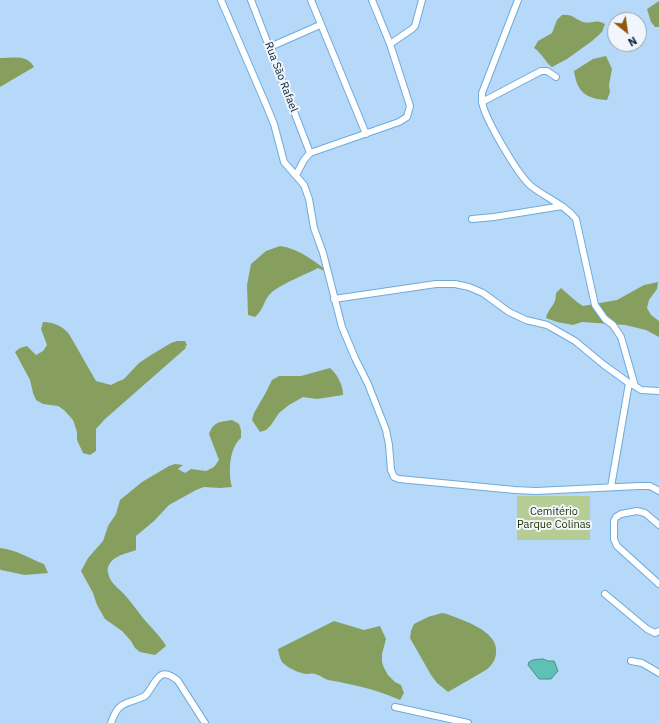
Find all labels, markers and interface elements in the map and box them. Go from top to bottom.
north arrow [607,12,647,52]
text: N [626,33,639,50]
street label: Rua São Rafael [262,40,300,114]
park label: Cemitério Parque Colinas [517,505,591,531]

